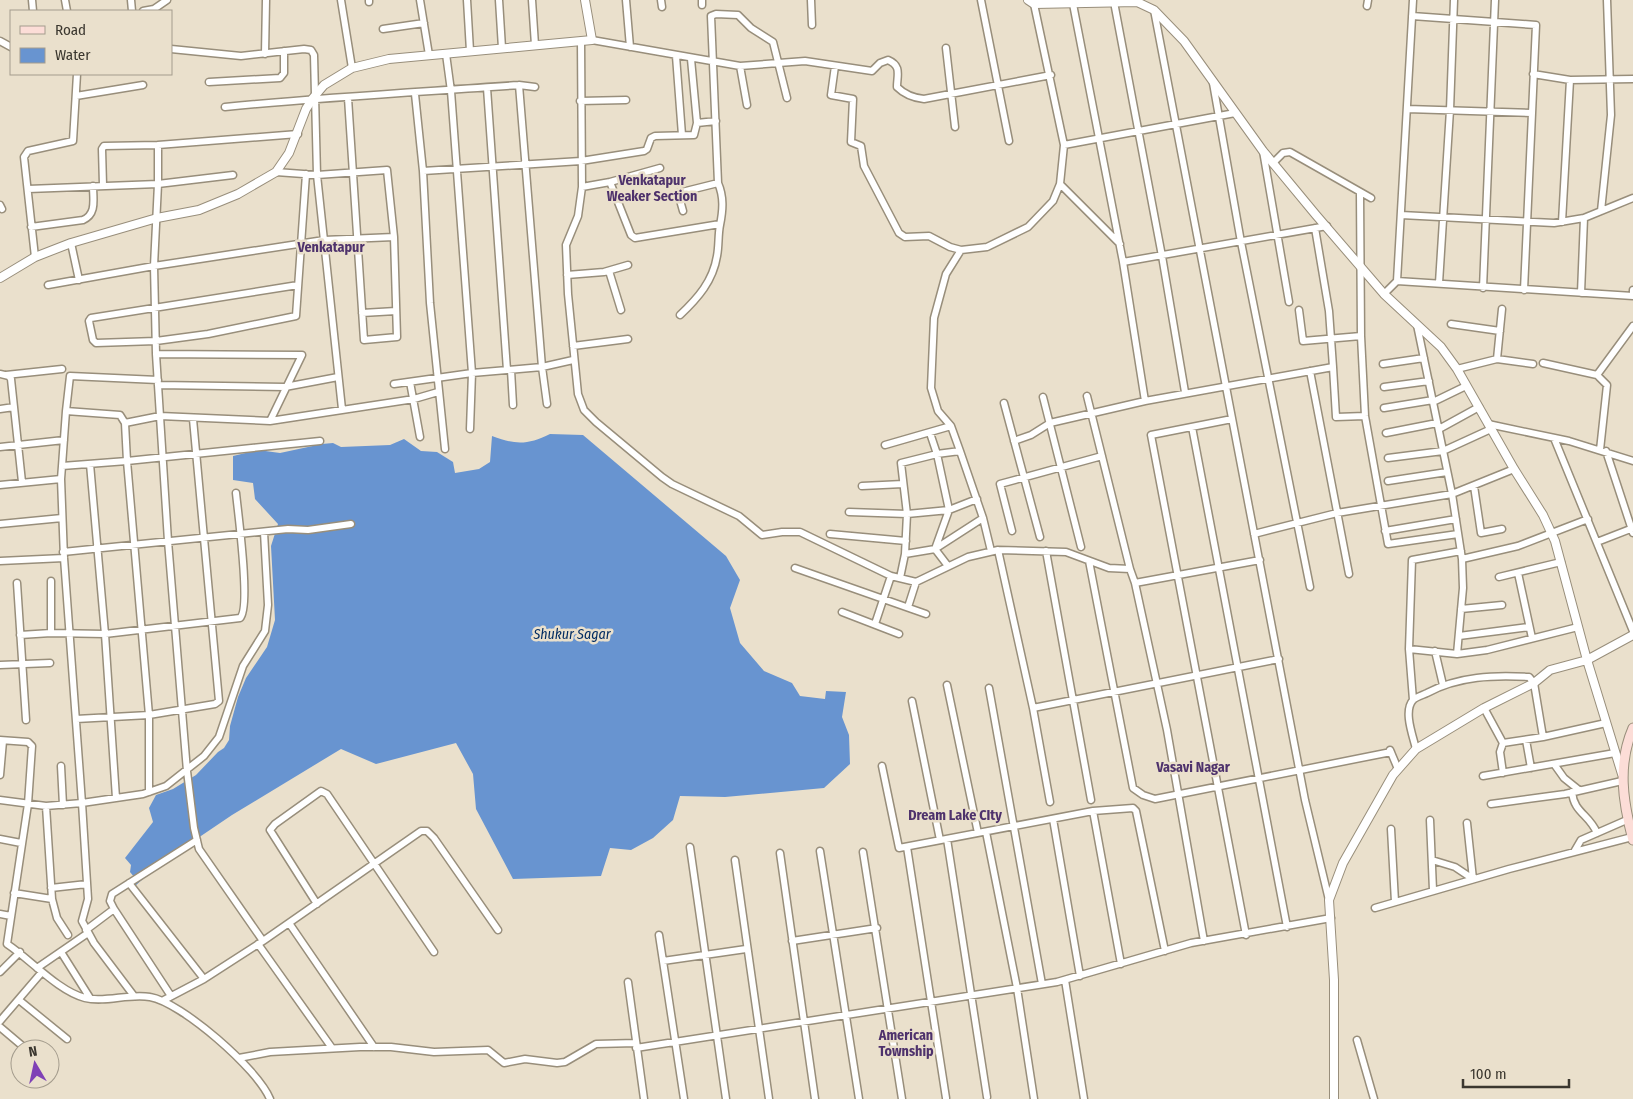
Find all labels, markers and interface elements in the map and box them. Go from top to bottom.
legend [10,10,172,75]
text: Road [55,21,86,39]
text: Water [55,46,91,64]
district label: Venkatapur Weaker Section [607,172,697,205]
district label: Venkatapur [296,239,365,256]
water label: Shukur Sagar [532,626,612,643]
district label: Vasavi Nagar [1155,759,1231,776]
district label: Dream Lake CIty [908,807,1002,824]
district label: American Township [878,1027,934,1060]
north arrow [10,1039,60,1089]
text: N [28,1043,39,1061]
scale bar [1463,1056,1569,1088]
text: 100 m [1470,1065,1507,1083]

